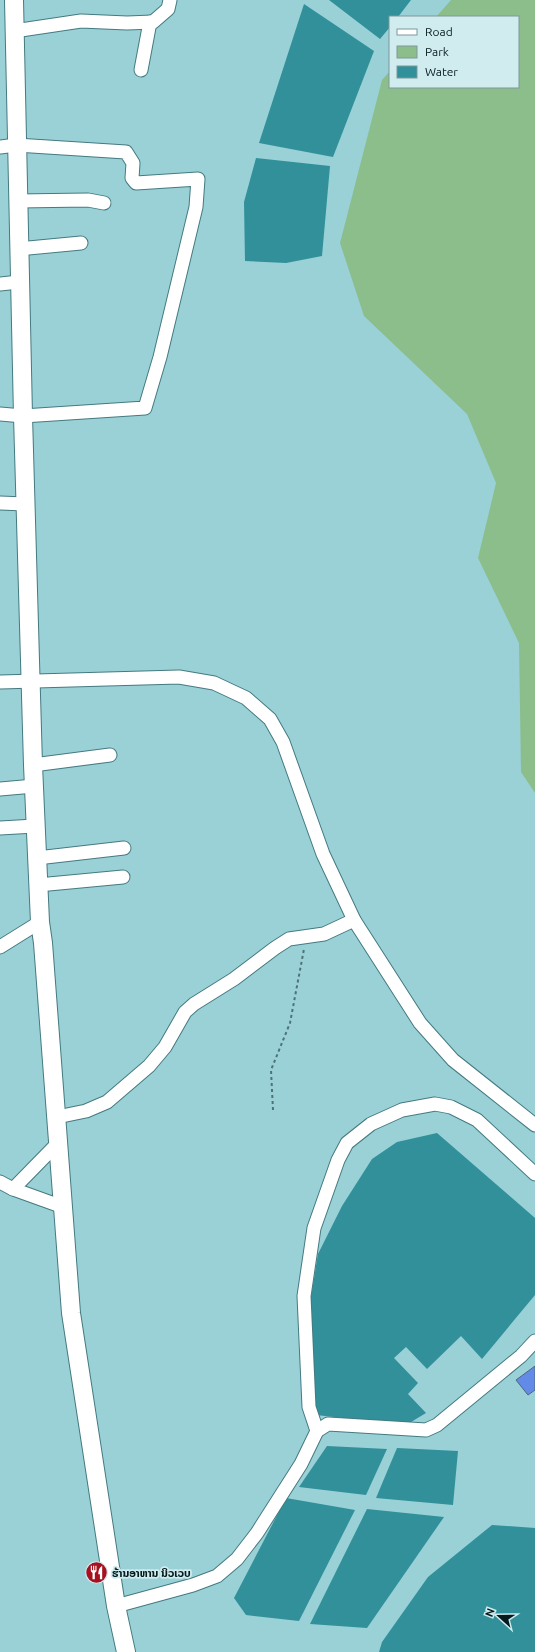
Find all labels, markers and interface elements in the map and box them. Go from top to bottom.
legend [389,16,519,88]
text: Road [425,25,453,38]
text: Park [425,45,449,58]
text: Water [425,65,458,78]
restaurant icon: ຮ້ານອາຫານ ນິວເວບ [84,1560,110,1586]
place label: ຮ້ານອາຫານ ນິວເວບ [112,1567,191,1579]
north arrow [479,1596,519,1636]
text: N [483,1606,497,1618]

